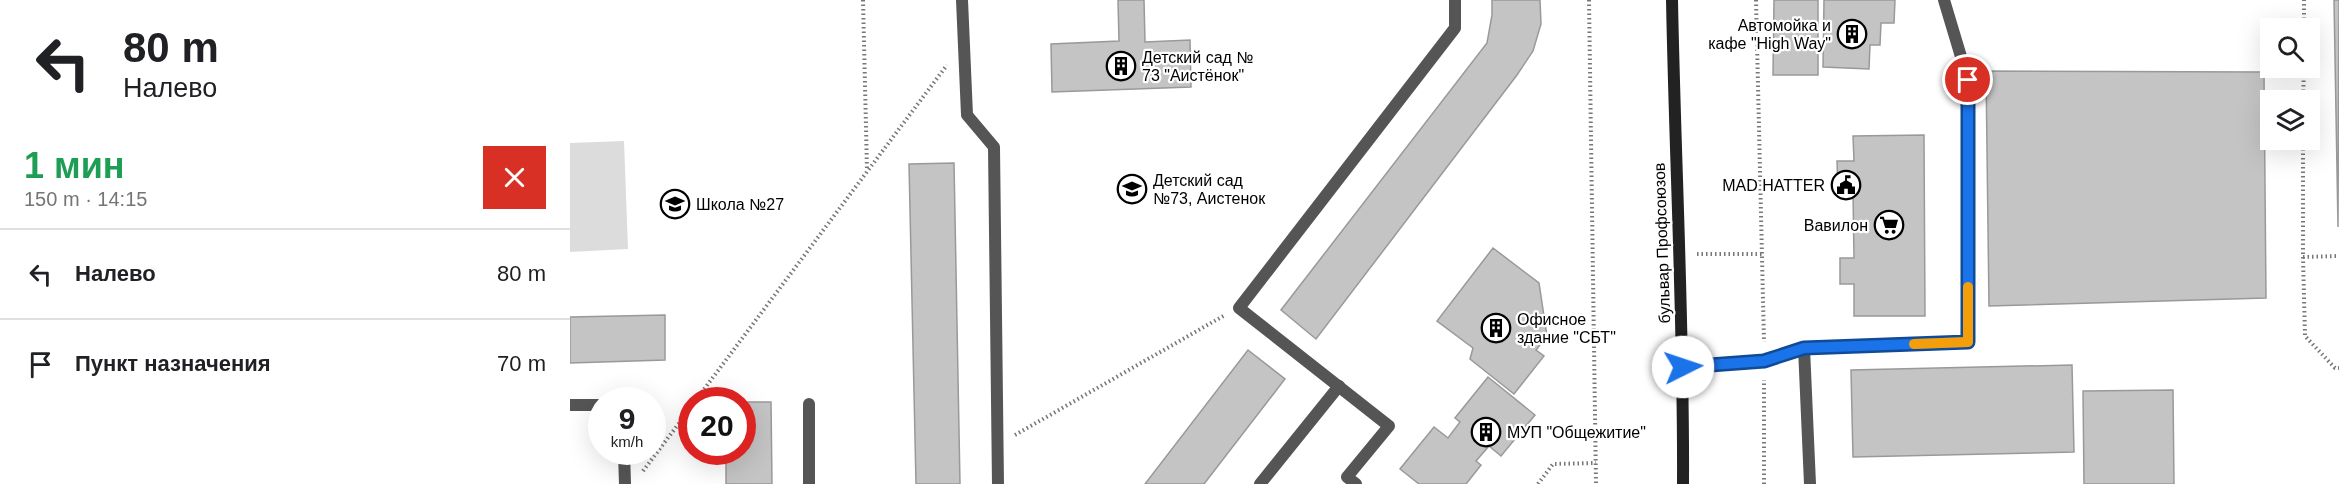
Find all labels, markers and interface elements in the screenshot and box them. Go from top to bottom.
place label: Автомойка и кафе "High Way" [1708,17,1831,52]
building icon: Автомойка и кафе "High Way" [1836,18,1868,50]
map controls [2260,18,2320,150]
button: search [2260,18,2320,78]
icon: left [24,24,102,102]
text: 80 m [123,24,219,71]
place label: Детский сад № 73 "Аистёнок" [1142,49,1254,84]
building icon: Детский сад № 73 "Аистёнок" [1105,50,1137,82]
pin [1942,54,1993,105]
icon: arrive [1951,63,1984,96]
text: Налево [123,73,217,103]
button: layers [2260,90,2320,150]
text: 1 мин [24,145,125,186]
button: close [483,146,546,209]
street label: бульвар Профсоюзов [1651,162,1673,324]
public building icon: MAD HATTER [1830,169,1862,201]
place label: Детский сад №73, Аистенок [1153,172,1266,207]
school or university icon: Детский сад №73, Аистенок [1116,173,1148,205]
place label: MAD HATTER [1722,177,1825,194]
text: 150 m · 14:15 [24,188,147,210]
school or university icon: Школа №27 [659,188,691,220]
place label: Школа №27 [696,196,784,213]
supermarket icon: Вавилон [1873,209,1905,241]
place label: Вавилон [1804,217,1868,234]
icon: left [24,258,57,291]
text: Налево [75,261,156,286]
text: 80 m [497,261,546,286]
place label: Офисное здание "СБТ" [1517,311,1616,346]
building icon: Офисное здание "СБТ" [1480,312,1512,344]
position arrow [1651,335,1715,399]
icon: arrive [24,348,57,381]
text: Пункт назначения [75,351,271,376]
text: 70 m [497,351,546,376]
speed limit sign: 20 [678,387,756,465]
text: 9 [619,402,635,435]
building icon: МУП "Общежитие" [1470,416,1502,448]
place label: МУП "Общежитие" [1507,424,1646,441]
text: km/h [611,433,643,450]

